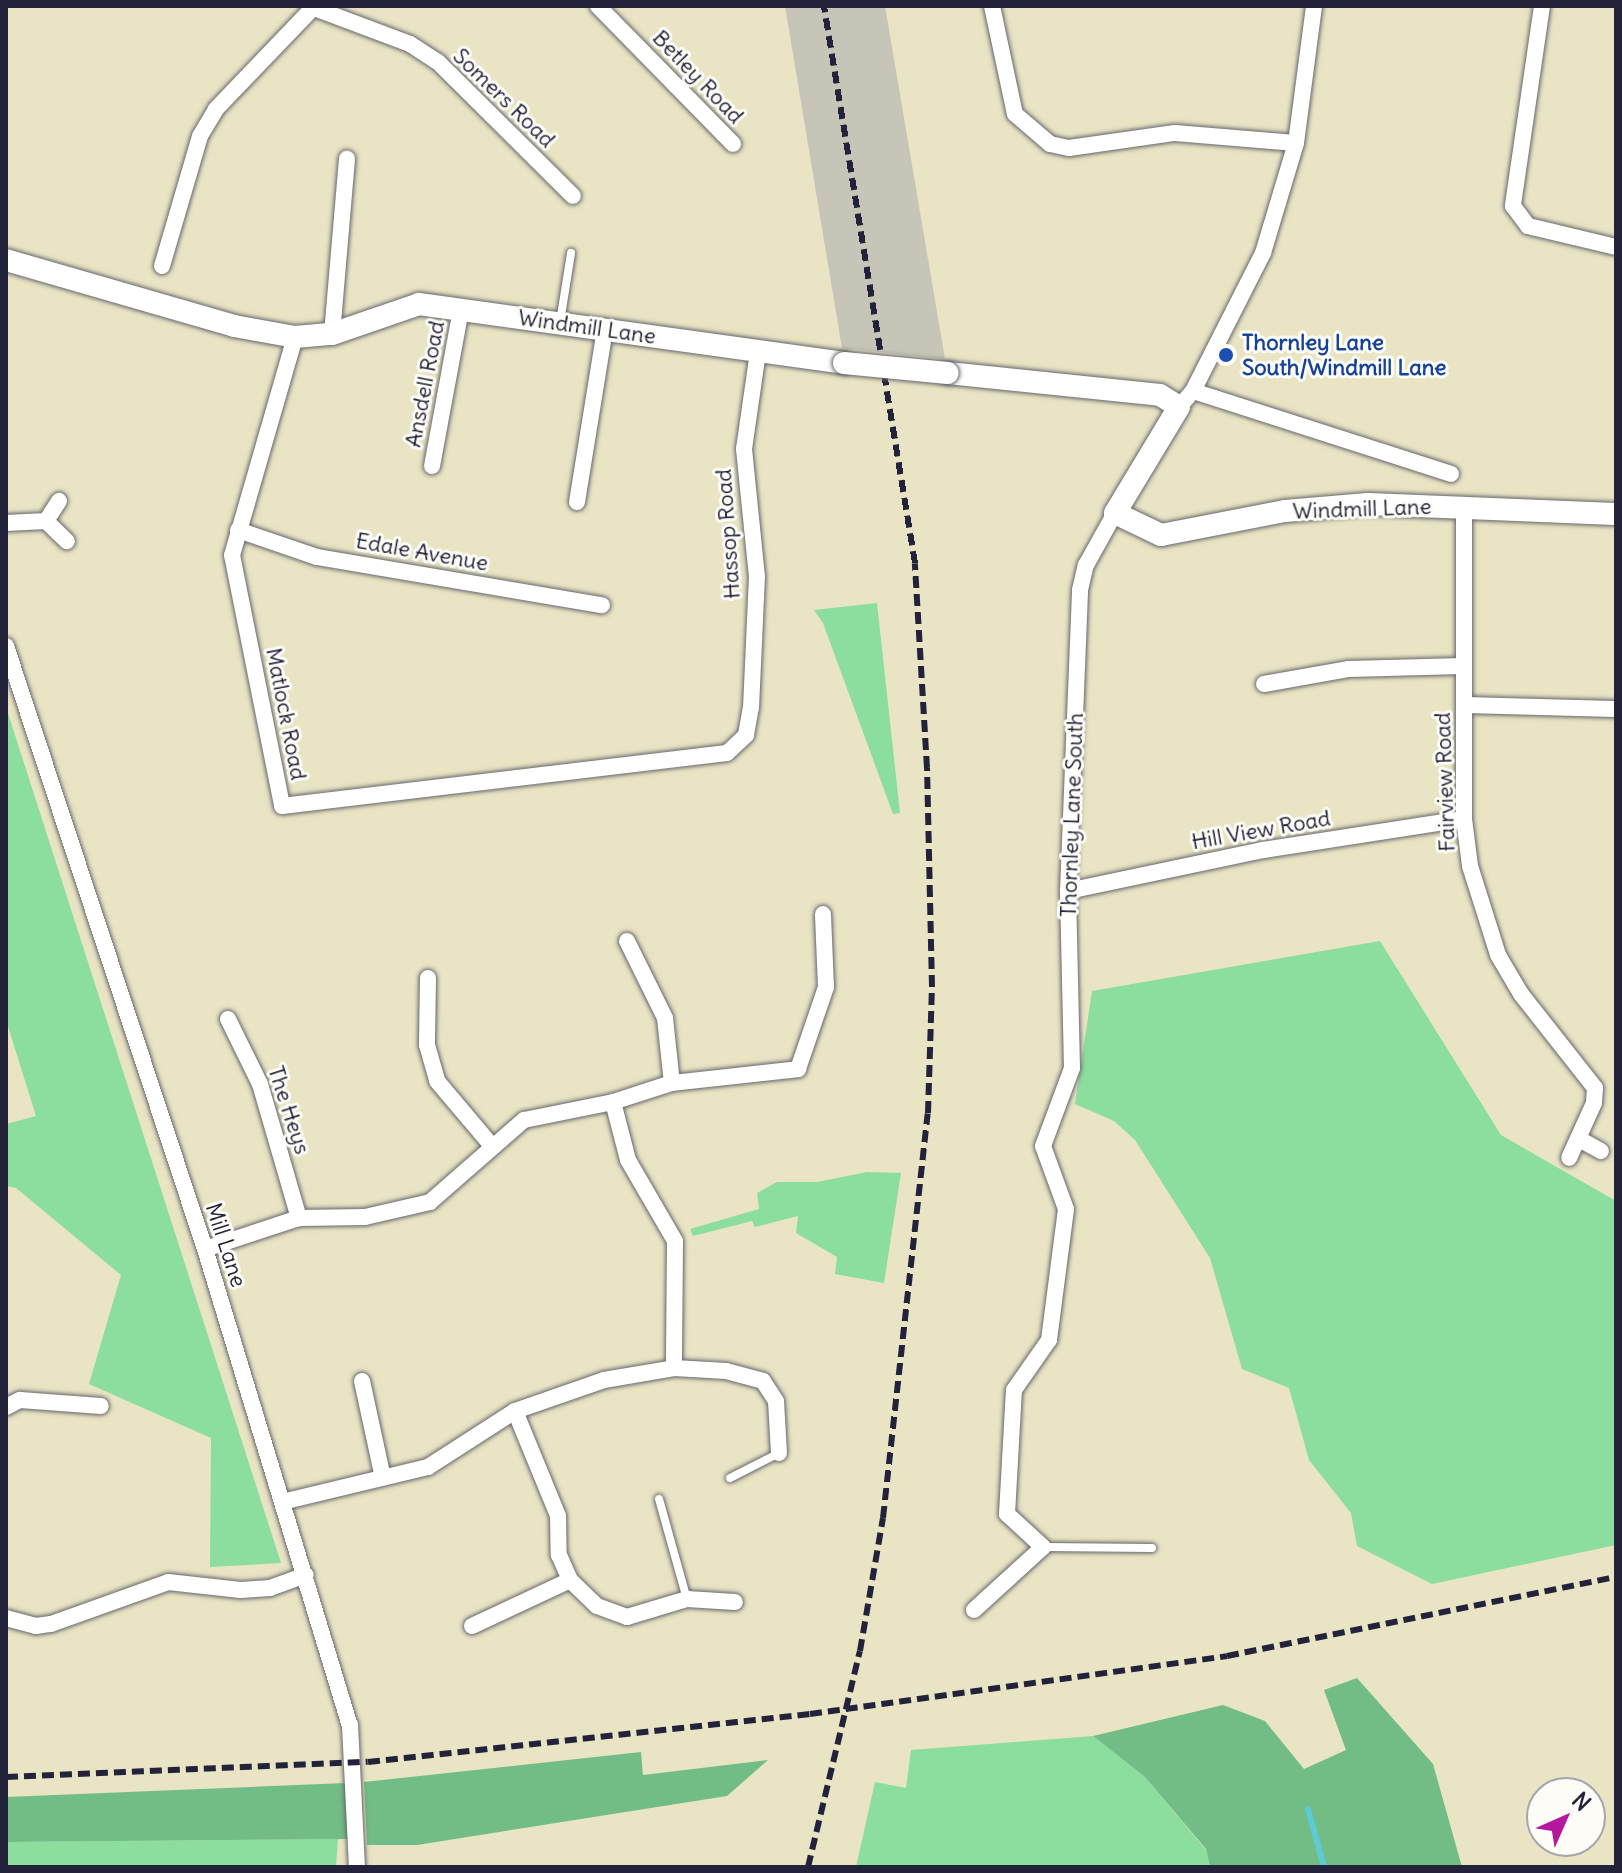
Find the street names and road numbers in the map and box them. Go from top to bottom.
street label: Betley Road [647,25,749,129]
street label: Somers Road [448,43,560,153]
street label: Windmill Lane [516,304,658,350]
street label: Ansdell Road [400,319,450,449]
street label: Hassop Road [710,468,746,600]
street label: Windmill Lane [1292,493,1432,525]
street label: Edale Avenue [354,527,490,577]
street label: Matlock Road [260,646,312,782]
street label: Thornley Lane South [1055,712,1089,918]
street label: Fairview Road [1429,712,1461,852]
street label: Hill View Road [1190,805,1332,855]
street label: The Heys [262,1063,316,1157]
street label: Mill Lane [200,1200,252,1290]

